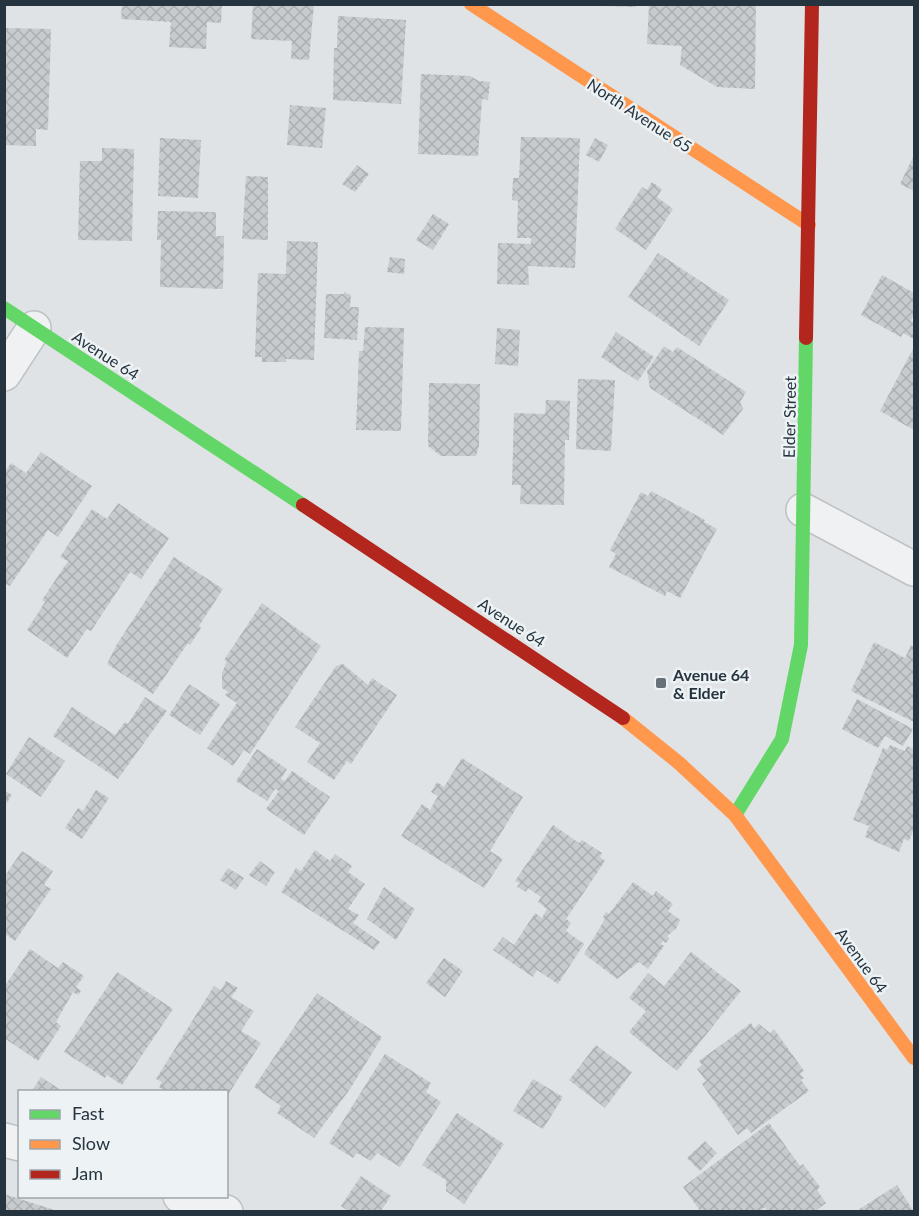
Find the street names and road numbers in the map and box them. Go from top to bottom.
street label: North Avenue 65 [584,74,696,156]
street label: Avenue 64 [69,326,143,384]
street label: Elder Street [779,376,799,458]
street label: Avenue 64 [475,593,549,651]
street label: Avenue 64 [832,924,892,996]

